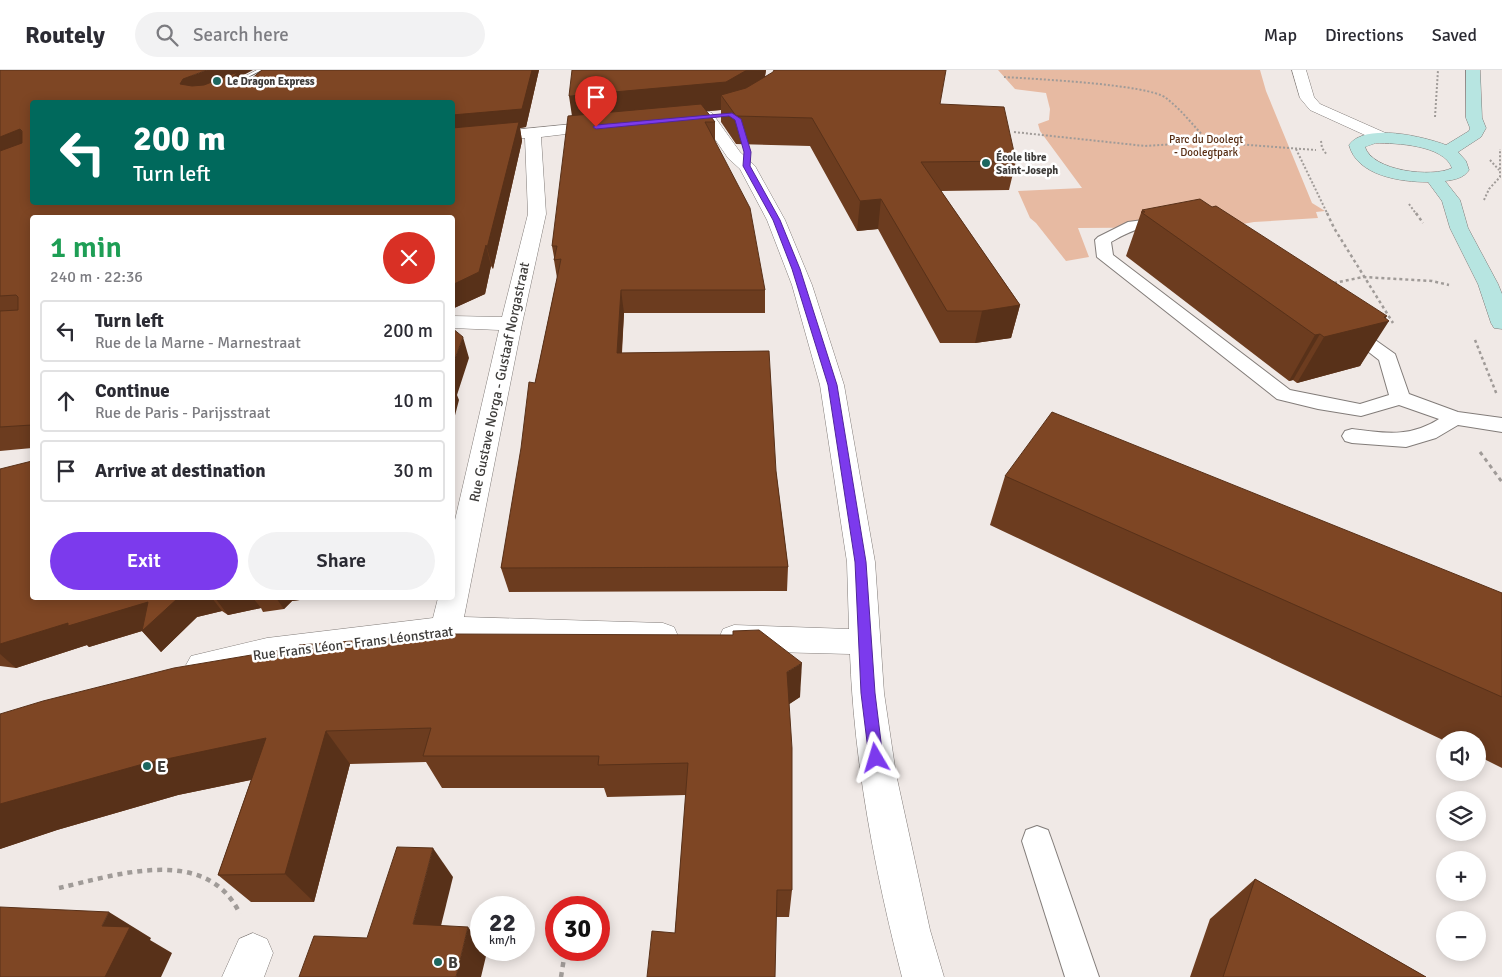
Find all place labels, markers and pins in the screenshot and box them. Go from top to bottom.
marker: Le Dragon Express [211,75,223,87]
place label: Le Dragon Express [227,75,315,88]
pin [575,76,617,127]
place label: École libre Saint-Joseph [996,150,1058,177]
marker: École libre Saint-Joseph [980,157,992,169]
place label: E [157,757,166,777]
marker: E [141,760,153,772]
place label: B [448,953,458,973]
marker: B [432,956,444,968]

